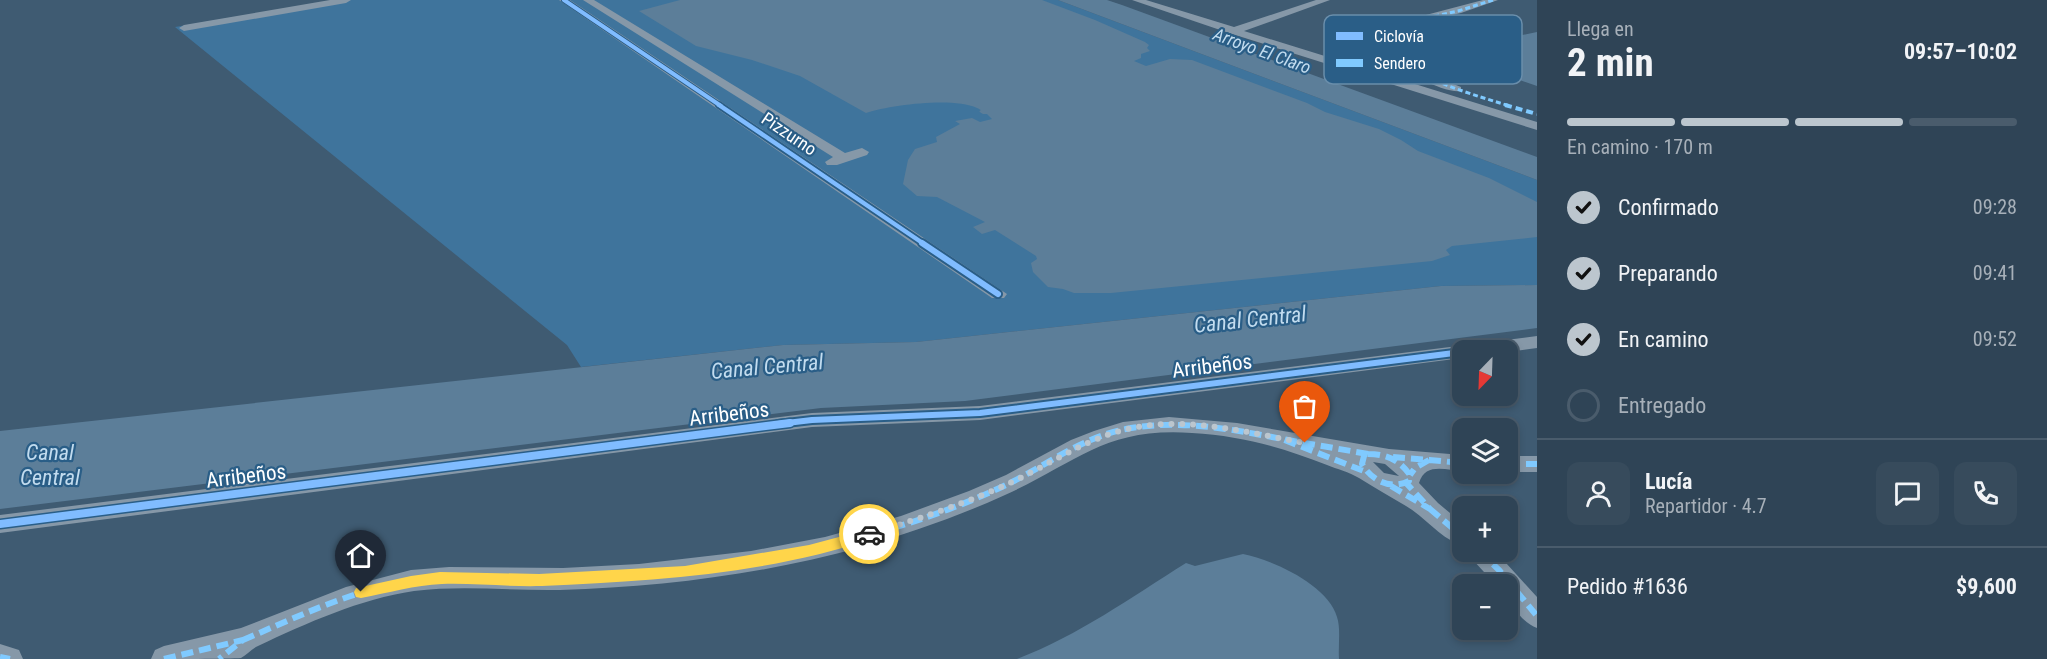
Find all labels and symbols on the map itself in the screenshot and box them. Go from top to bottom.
legend [1324,15,1522,84]
water label: Arroyo El Claro [1210,23,1314,78]
text: Ciclovía [1374,27,1424,46]
text: Sendero [1374,54,1426,73]
street label: Pizzurno [758,108,821,160]
water label: Canal Central [1193,301,1309,338]
north arrow [1452,340,1518,406]
water label: Canal Central [710,349,825,384]
street label: Arribeños [1171,349,1253,383]
pin [1279,381,1330,443]
street label: Arribeños [688,397,770,431]
water label: Canal Central [20,440,81,490]
street label: Arribeños [205,459,287,493]
courier [839,504,899,564]
pin [335,530,386,592]

